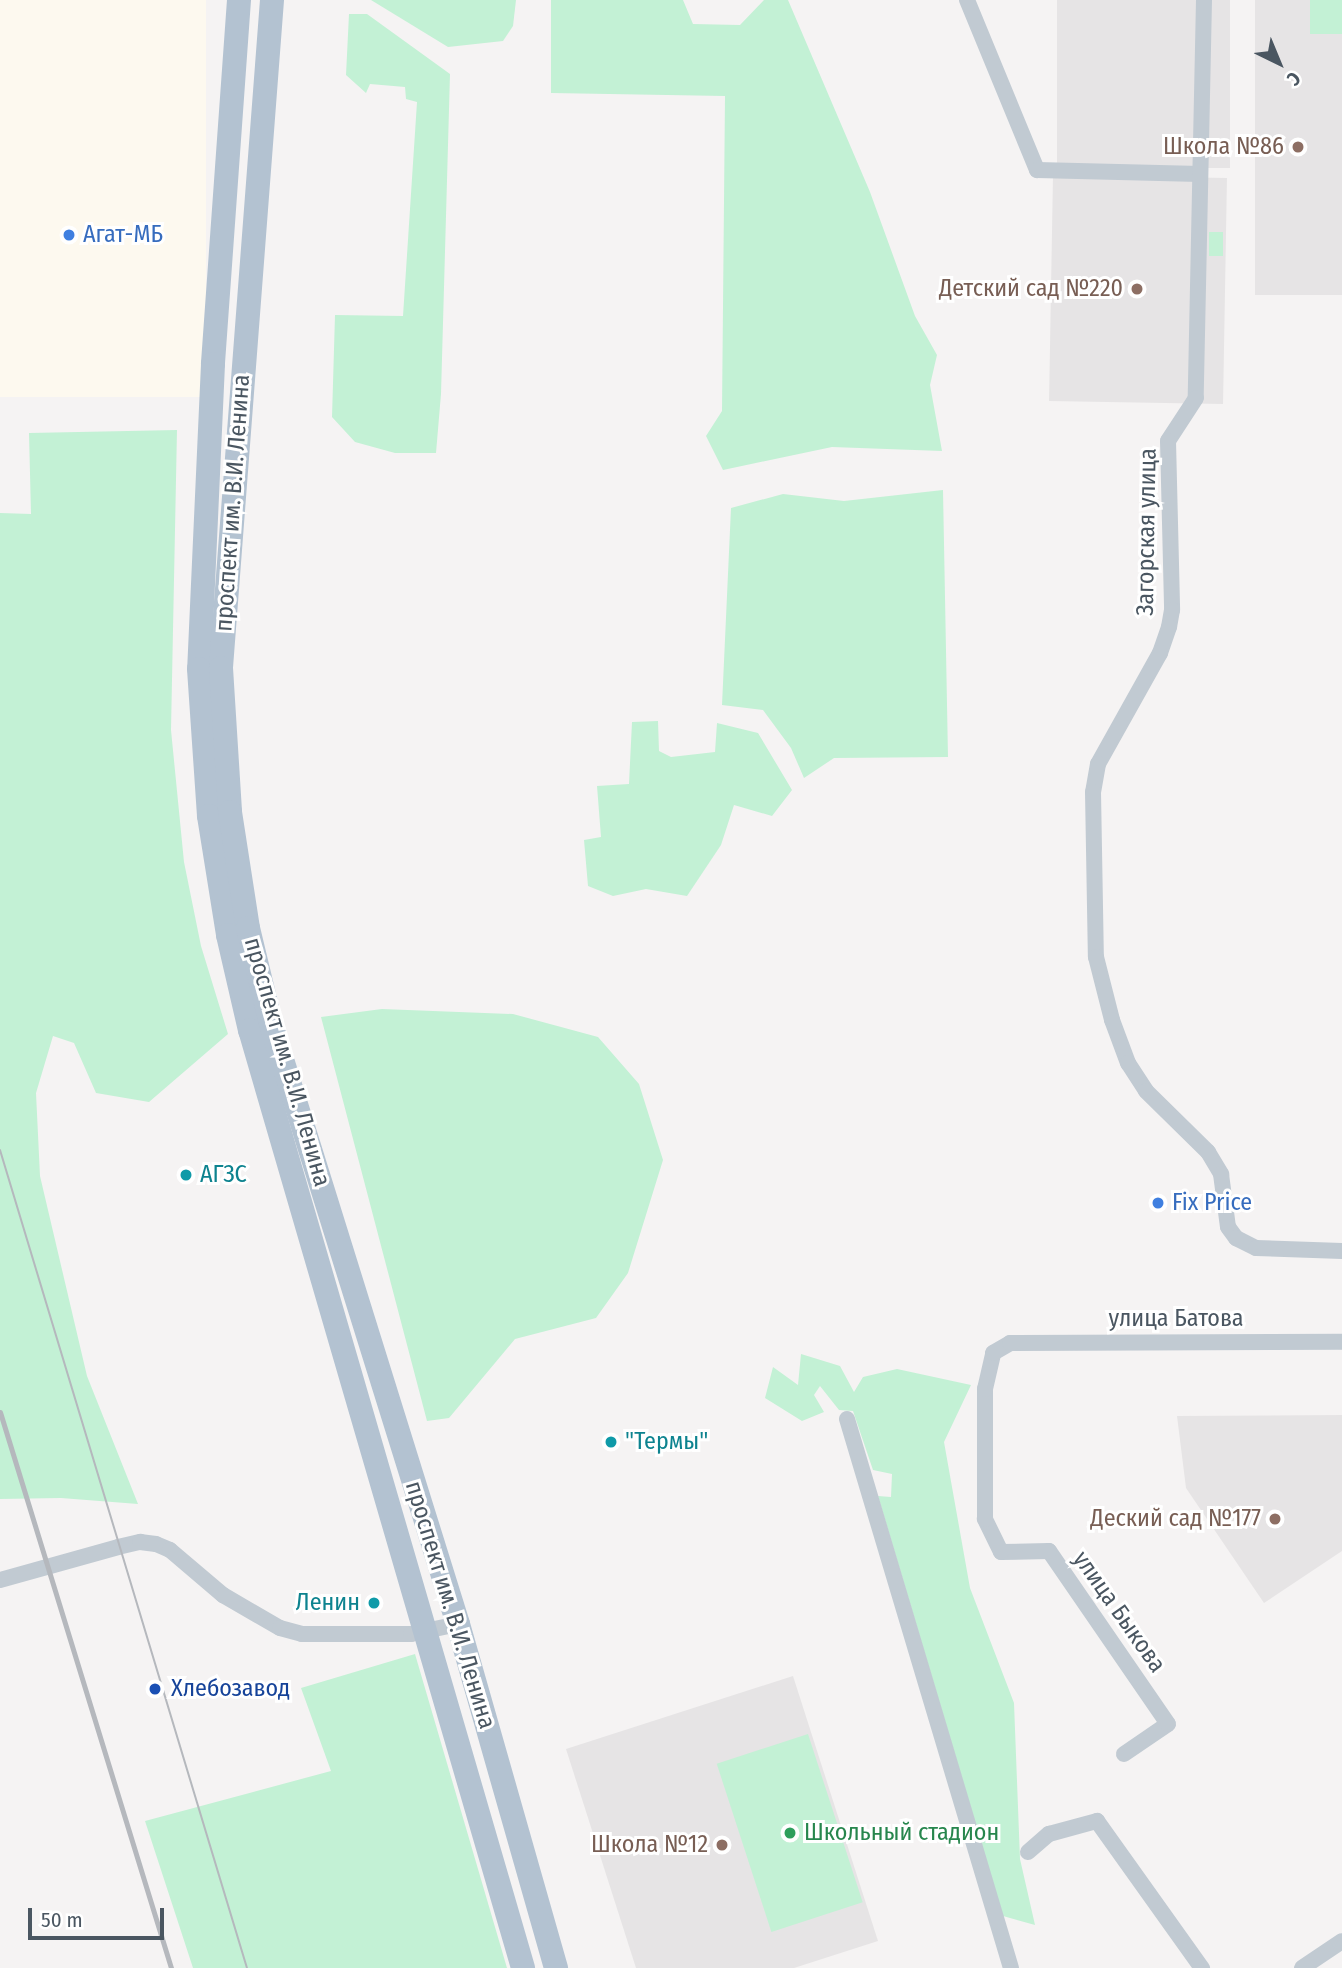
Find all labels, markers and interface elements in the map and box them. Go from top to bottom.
north arrow [1244,28,1314,98]
text: С [1282,67,1305,91]
place label: Школа №86 [1163,133,1284,161]
marker: Школа №86 [1290,139,1306,155]
place label: Агат-МБ [83,221,163,249]
marker: Агат-МБ [61,227,77,243]
place label: Детский сад №220 [939,275,1123,303]
marker: Детский сад №220 [1129,281,1145,297]
street label: проспект им. В.И. Ленина [210,374,256,632]
street label: Загорская улица [1131,448,1163,616]
street label: проспект им. В.И. Ленина [238,934,336,1190]
place label: АГЗС [200,1161,247,1189]
marker: АГЗС [178,1167,194,1183]
place label: Fix Price [1172,1189,1252,1217]
marker: Fix Price [1150,1195,1166,1211]
street label: улица Батова [1109,1305,1243,1333]
place label: "Термы" [625,1428,708,1456]
marker: "Термы" [603,1434,619,1450]
street label: проспект им. В.И. Ленина [399,1478,501,1732]
place label: Деский сад №177 [1090,1505,1261,1533]
marker: Деский сад №177 [1267,1511,1283,1527]
street label: улица Быкова [1067,1546,1171,1678]
place label: Ленин [296,1589,360,1617]
marker: Ленин [366,1595,382,1611]
place label: Хлебозавод [171,1675,290,1703]
marker: Хлебозавод [145,1679,165,1699]
place label: Школьный стадион [804,1819,999,1847]
marker: Школьный стадион [782,1825,798,1841]
place label: Школа №12 [591,1831,708,1859]
marker: Школа №12 [714,1837,730,1853]
scale bar [32,1895,168,1939]
text: 50 m [41,1907,83,1933]

